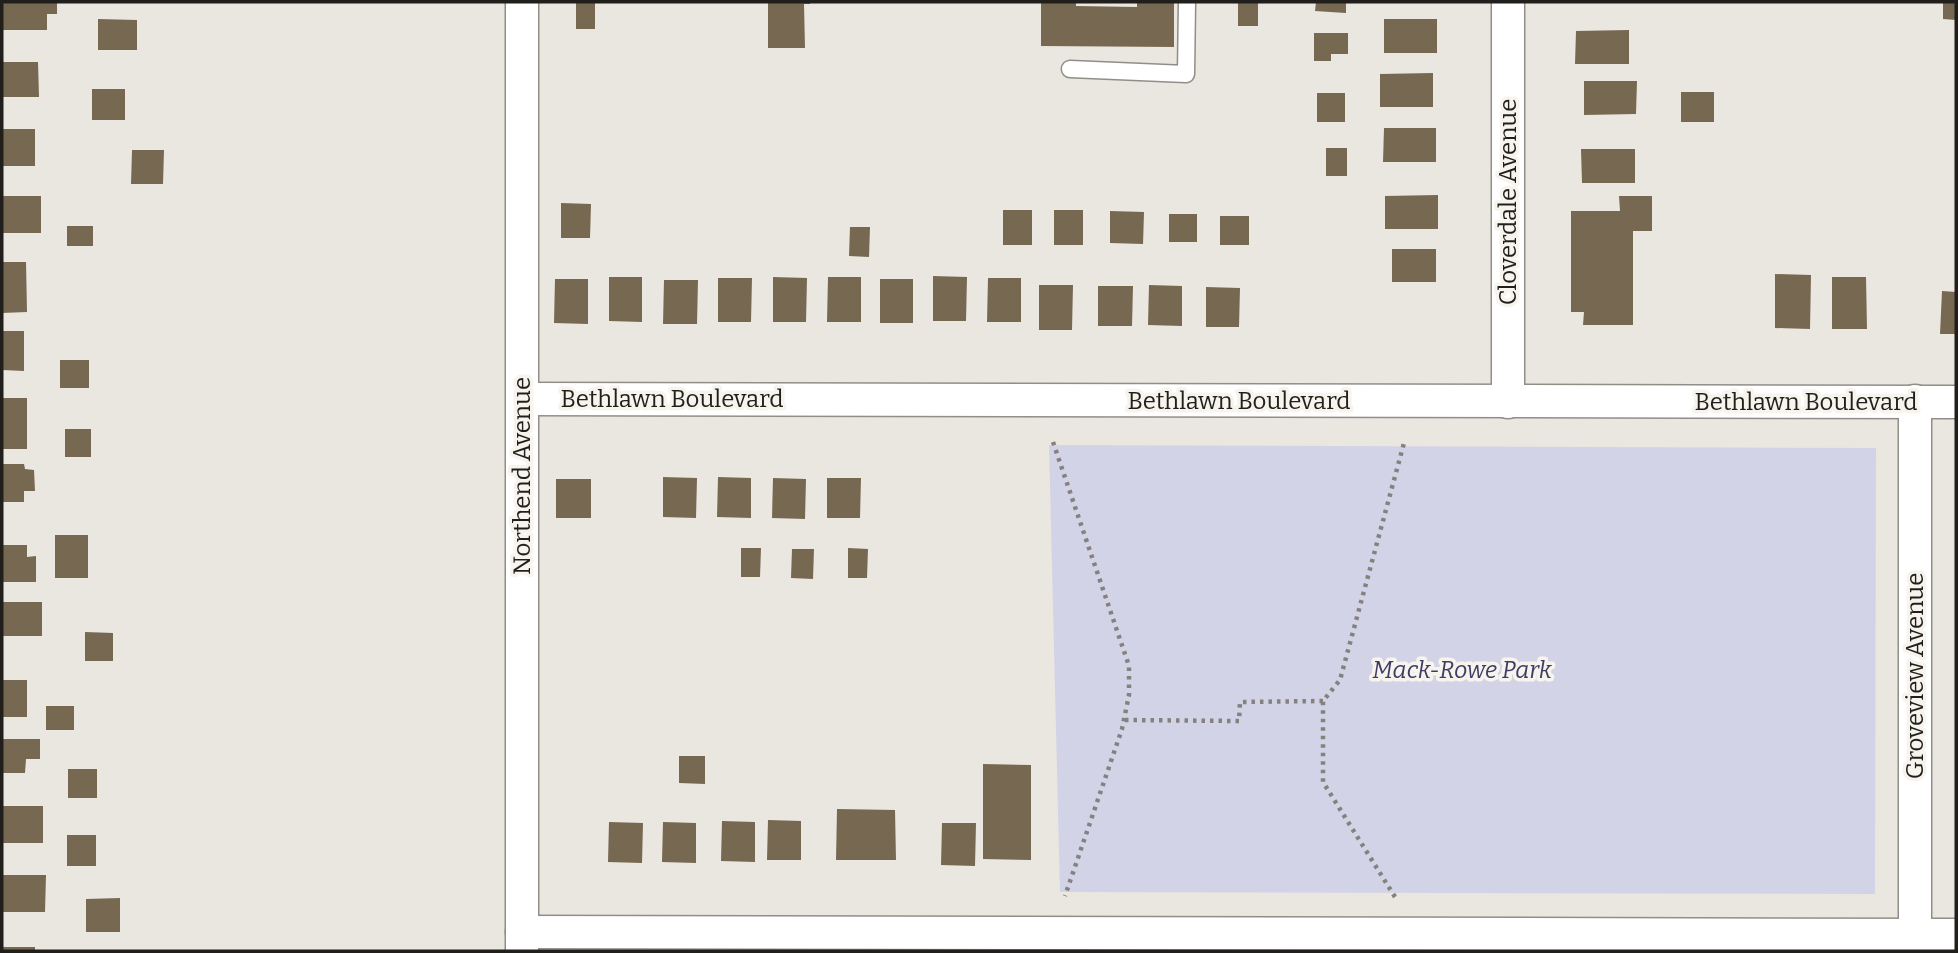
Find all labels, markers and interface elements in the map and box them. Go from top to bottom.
street label: Cloverdale Avenue [1494,99,1522,305]
street label: Northend Avenue [508,377,536,575]
street label: Bethlawn Boulevard [561,385,783,413]
street label: Bethlawn Boulevard [1128,387,1350,415]
street label: Bethlawn Boulevard [1695,388,1917,416]
street label: Groveview Avenue [1901,573,1929,779]
park label: Mack-Rowe Park [1372,656,1553,684]

